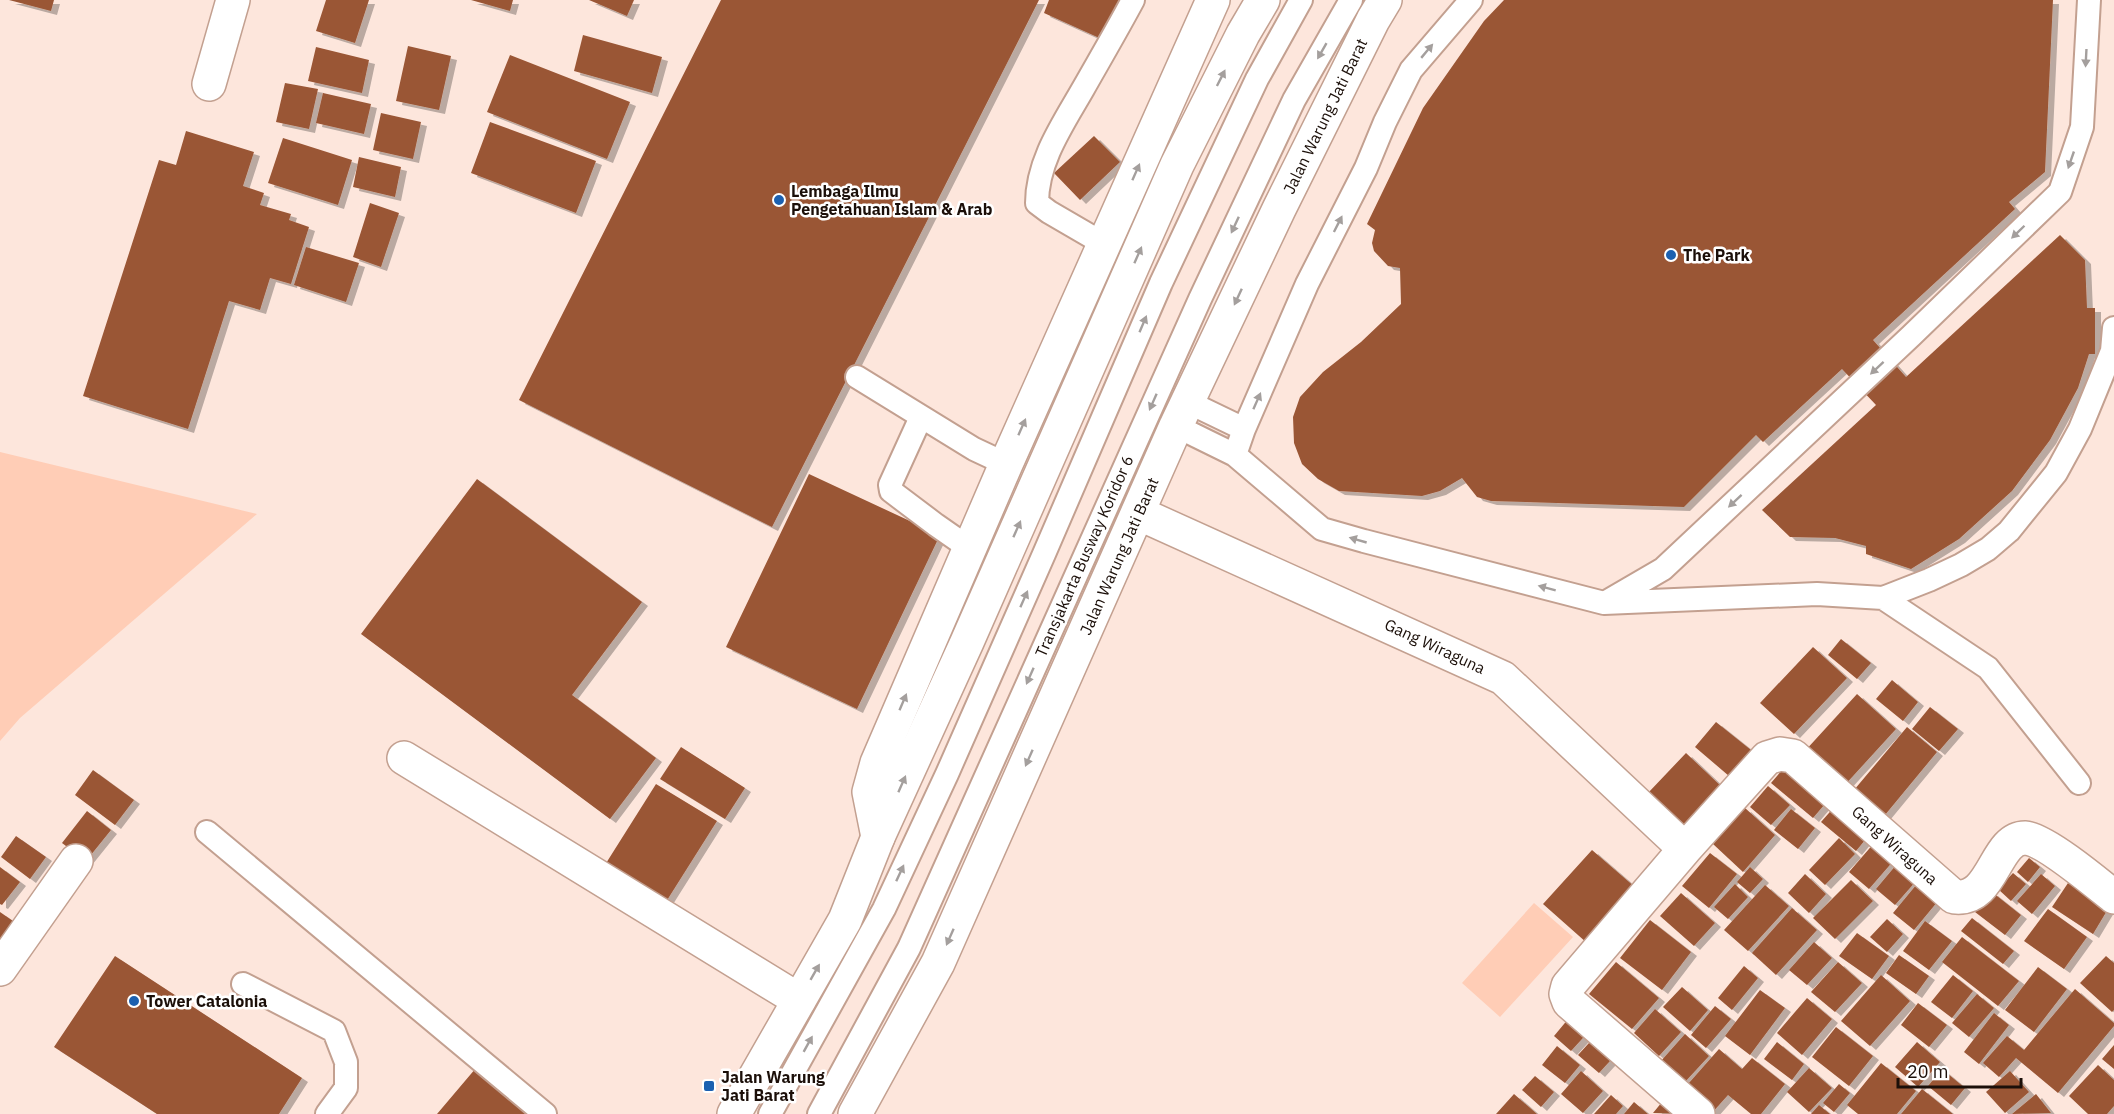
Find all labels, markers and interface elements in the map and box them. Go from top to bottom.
street label: Jalan Warung Jati Barat [1279,35,1371,197]
one-way arrow [1317,43,1328,59]
one-way arrow [1420,44,1433,59]
one-way arrow [2081,49,2091,68]
one-way arrow [1216,70,1225,87]
one-way arrow [2066,151,2075,169]
one-way arrow [1132,163,1142,181]
place label: Lembaga Ilmu Pengetahuan Islam & Arab [791,181,993,219]
marker: Lembaga Ilmu Pengetahuan Islam & Arab [772,193,786,207]
one-way arrow [1333,215,1342,232]
one-way arrow [1230,216,1239,233]
one-way arrow [2012,225,2026,239]
place label: The Park [1683,245,1750,265]
one-way arrow [1133,246,1142,263]
marker: The Park [1664,248,1678,262]
one-way arrow [1233,288,1242,305]
one-way arrow [1139,315,1148,333]
one-way arrow [1871,360,1885,374]
one-way arrow [1252,392,1262,410]
one-way arrow [1148,393,1157,411]
one-way arrow [1017,417,1027,435]
street label: Transjakarta Busway Koridor 6 [1030,452,1138,660]
street label: Jalan Warung Jati Barat [1075,474,1163,638]
one-way arrow [1728,494,1743,508]
one-way arrow [1012,521,1021,538]
one-way arrow [1349,535,1367,544]
one-way arrow [1538,583,1556,593]
one-way arrow [1019,590,1029,608]
street label: Gang Wiraguna [1382,614,1489,678]
one-way arrow [1026,667,1035,684]
one-way arrow [899,693,908,711]
one-way arrow [1024,750,1034,768]
one-way arrow [898,775,907,792]
street label: Gang Wiraguna [1848,801,1942,889]
one-way arrow [896,864,905,881]
one-way arrow [945,928,955,946]
one-way arrow [810,963,820,980]
place label: Tower Catalonia [146,991,267,1011]
marker: Tower Catalonia [127,994,141,1008]
one-way arrow [803,1036,813,1053]
scale bar [1898,1051,2021,1089]
text: 20 m [1907,1060,1949,1083]
place label: Jalan Warung Jati Barat [721,1067,825,1105]
marker: Jalan Warung Jati Barat [702,1079,716,1093]

